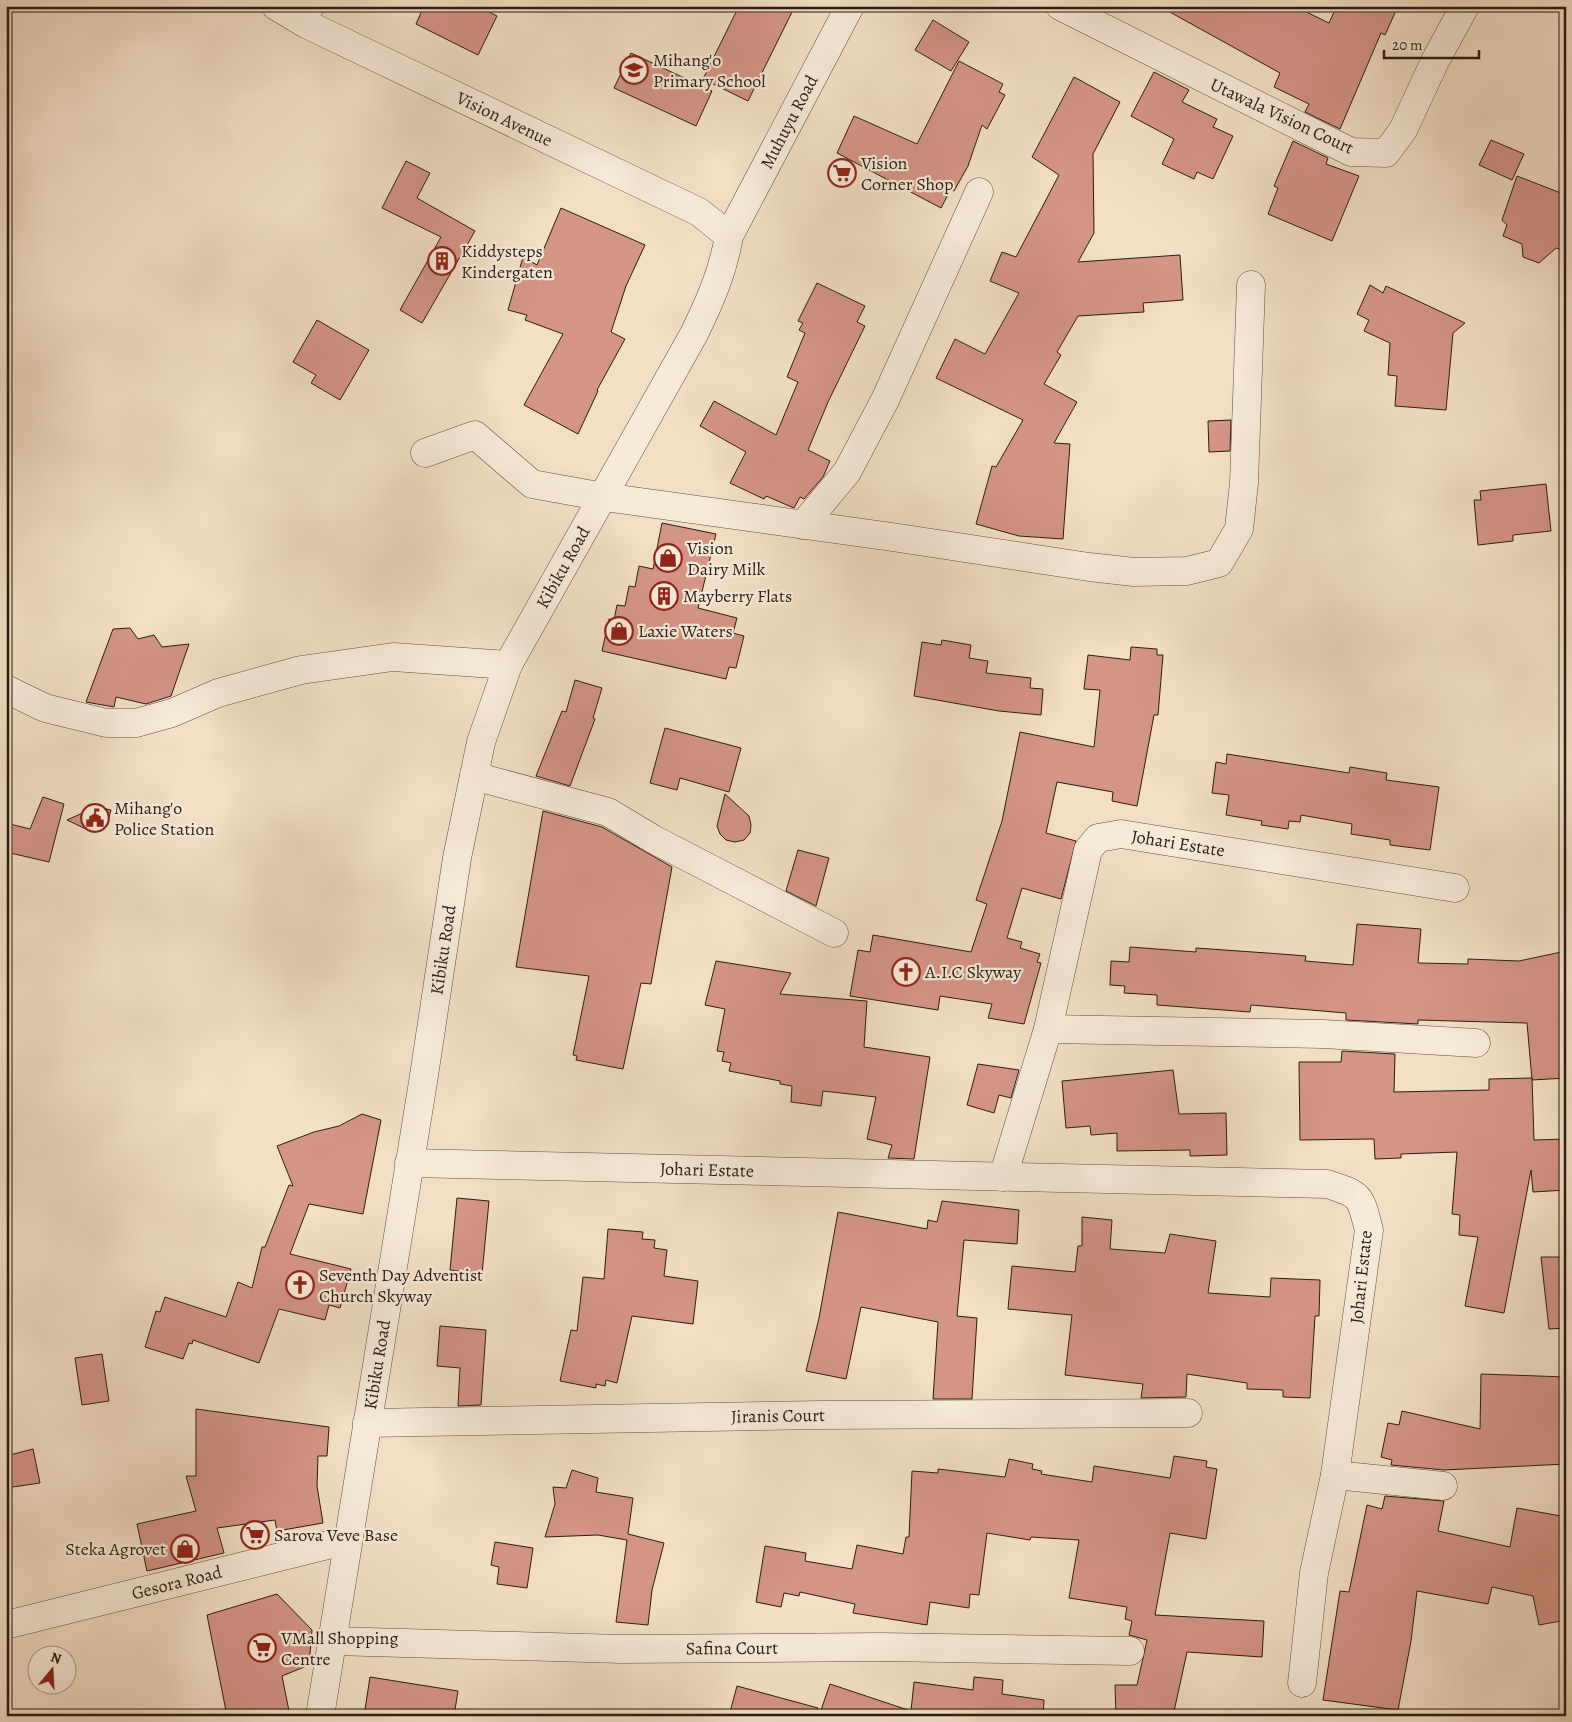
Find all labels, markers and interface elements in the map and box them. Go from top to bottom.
scale bar [1384,28,1480,60]
text: 20 m [1392,35,1423,55]
place label: Mihang'o Primary School [653,48,766,93]
school or university icon: Mihang'o Primary School [619,55,649,85]
street label: Muhuyu Road [754,70,824,173]
street label: Utawala Vision Court [1206,72,1358,160]
street label: Vision Avenue [452,85,556,152]
place label: Vision Corner Shop [860,151,954,196]
supermarket icon: Vision Corner Shop [827,158,857,188]
place label: Kiddysteps Kindergaten [461,239,553,284]
building icon: Kiddysteps Kindergaten [427,246,457,276]
street label: Kibiku Road [530,522,596,613]
place label: Vision Dairy Milk [686,536,765,581]
shop icon: Vision Dairy Milk [653,543,683,573]
building icon: Mayberry Flats [649,581,679,611]
place label: Mayberry Flats [683,584,792,608]
shop icon: Laxie Waters [604,616,634,646]
place label: Laxie Waters [638,619,733,643]
place label: Mihang'o Police Station [114,796,214,841]
public building icon: Mihang'o Police Station [80,803,110,833]
street label: Johari Estate [1130,824,1226,863]
street label: Kibiku Road [424,903,462,996]
church icon: A.I.C Skyway [891,957,921,987]
place label: A.I.C Skyway [924,960,1022,984]
street label: Johari Estate [660,1157,754,1183]
street label: Johari Estate [1344,1229,1378,1325]
place label: Seventh Day Adventist Church Skyway [319,1263,483,1308]
church icon: Seventh Day Adventist Church Skyway [285,1270,315,1300]
street label: Kibiku Road [358,1318,396,1411]
street label: Jiranis Court [731,1403,825,1429]
supermarket icon: Sarova Veve Base [240,1520,270,1550]
place label: Sarova Veve Base [274,1523,398,1547]
shop icon: Steka Agrovet [170,1534,200,1564]
place label: Steka Agrovet [65,1537,166,1561]
street label: Gesora Road [129,1560,225,1605]
place label: VMall Shopping Centre [280,1626,399,1671]
supermarket icon: VMall Shopping Centre [247,1633,277,1663]
street label: Safina Court [686,1636,778,1661]
north arrow [28,1644,78,1694]
text: N [48,1648,64,1669]

